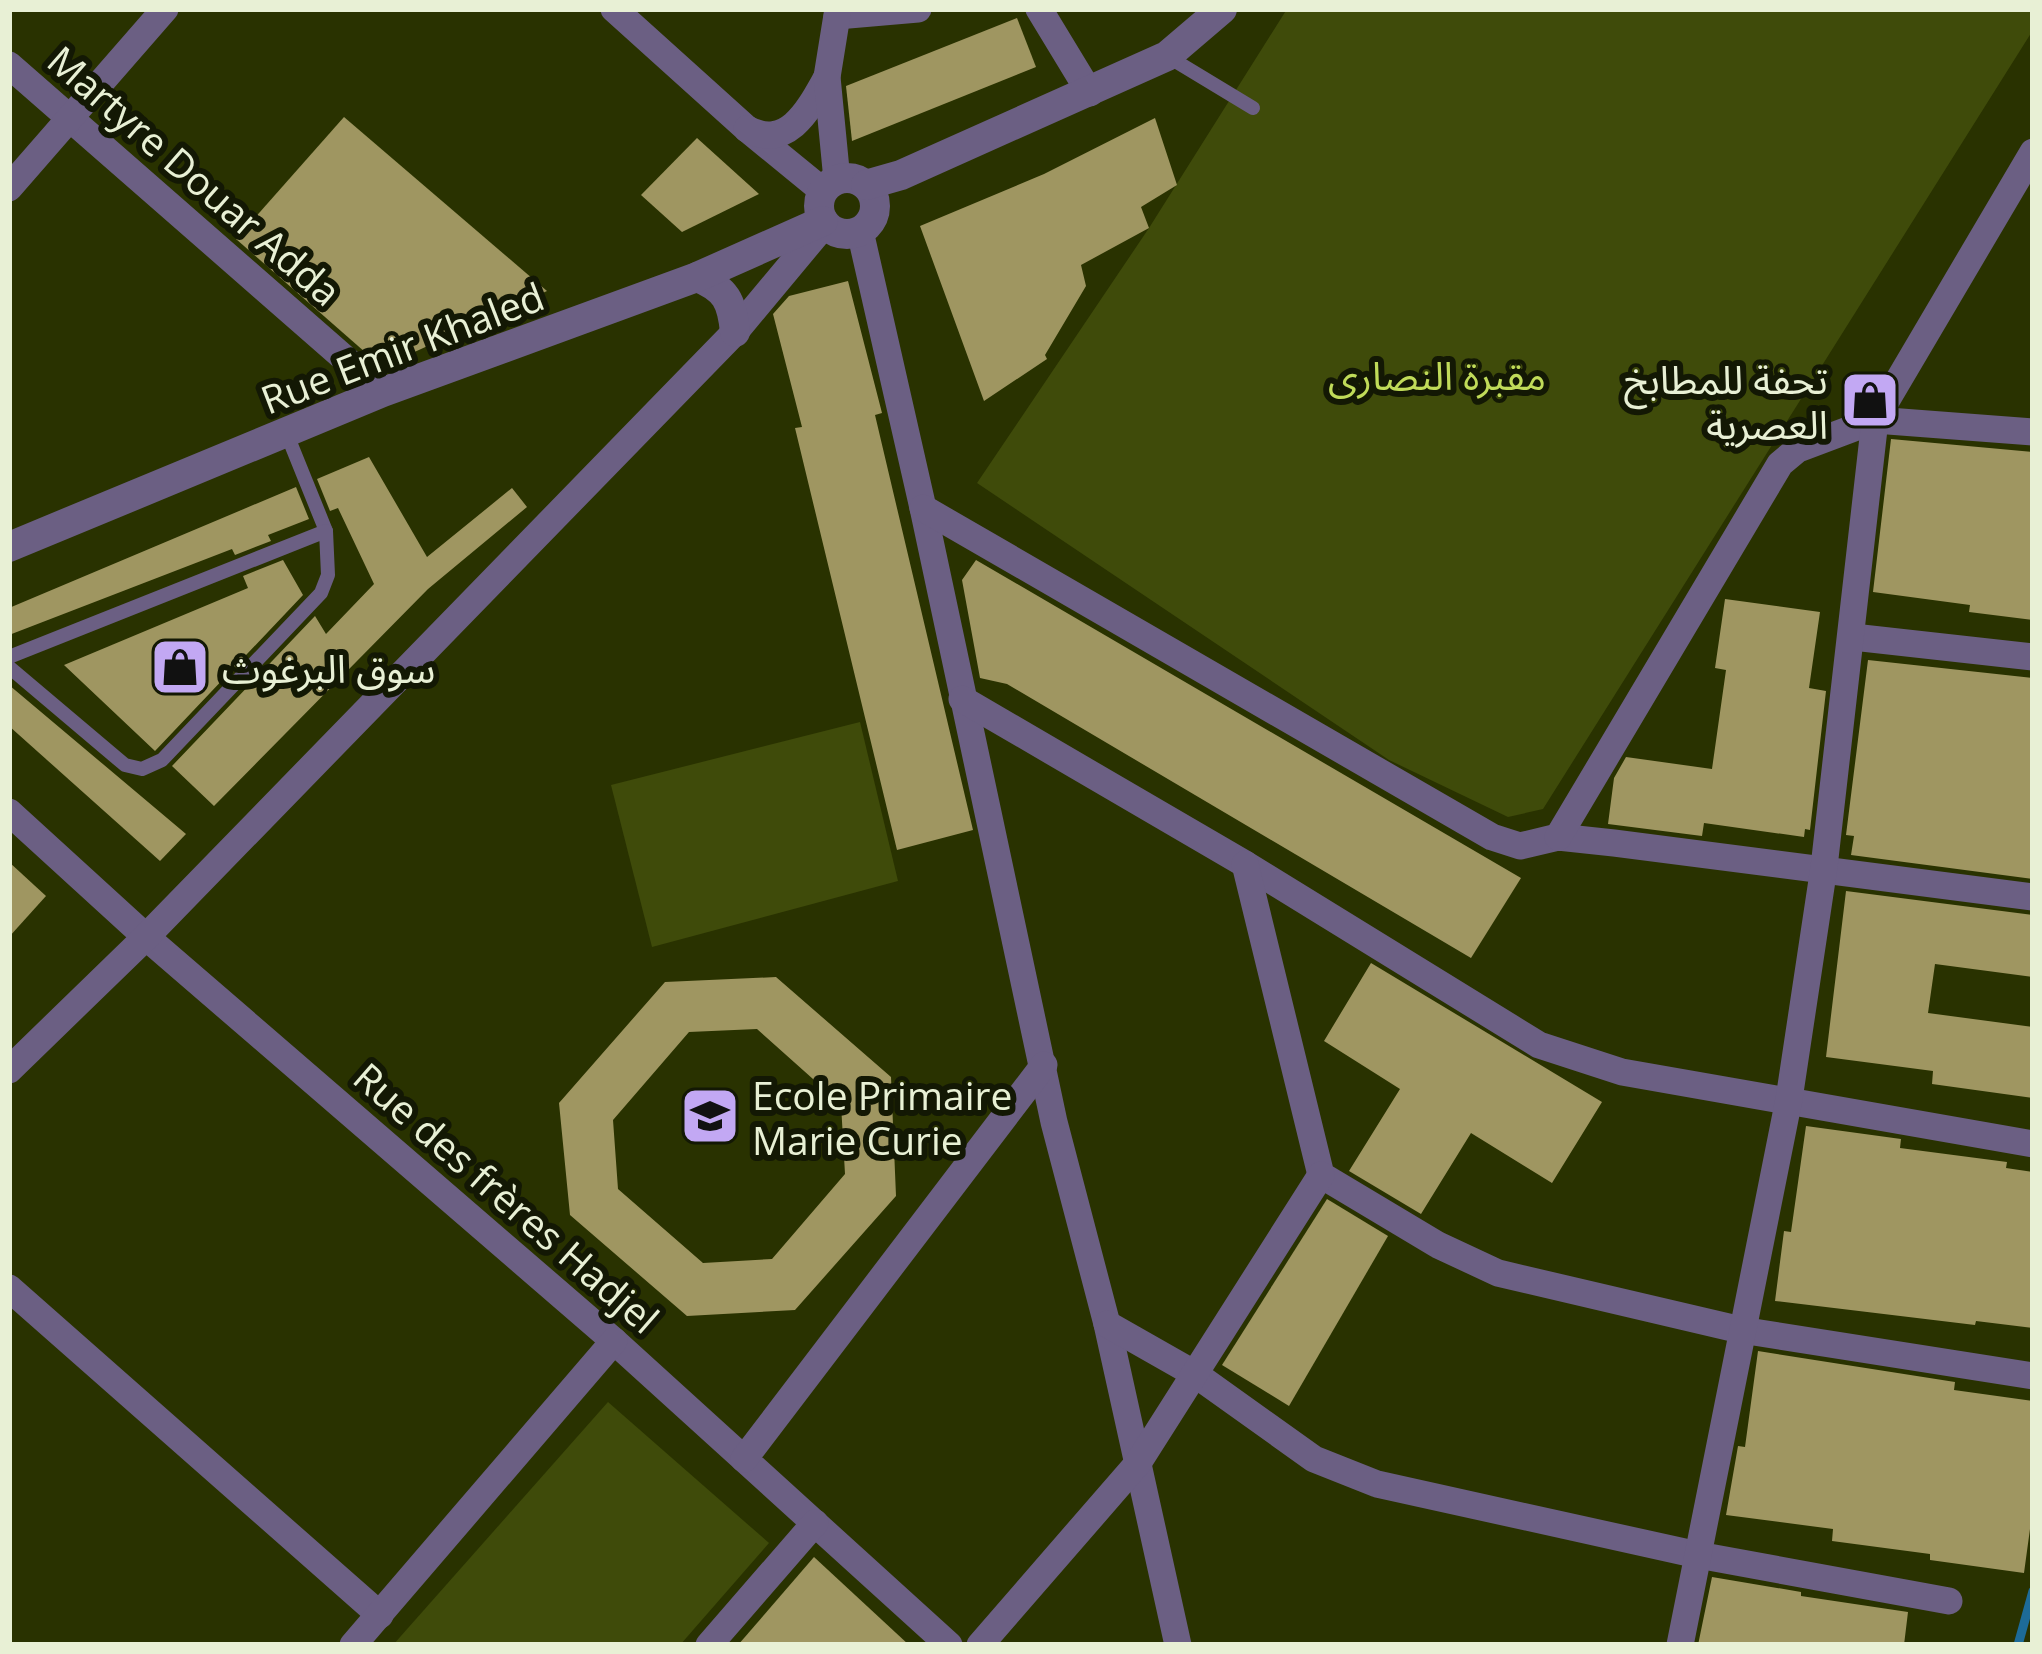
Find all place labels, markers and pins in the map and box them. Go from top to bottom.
place label: تحفة للمطابخ العصرية [1624,352,1828,450]
shop icon: تحفة للمطابخ العصرية [1839,369,1901,431]
shop icon: سوق البرغوث [149,636,211,698]
place label: سوق البرغوث [222,641,435,694]
place label: Ecole Primaire Marie Curie [752,1068,1012,1166]
school or university icon: Ecole Primaire Marie Curie [679,1085,741,1147]

